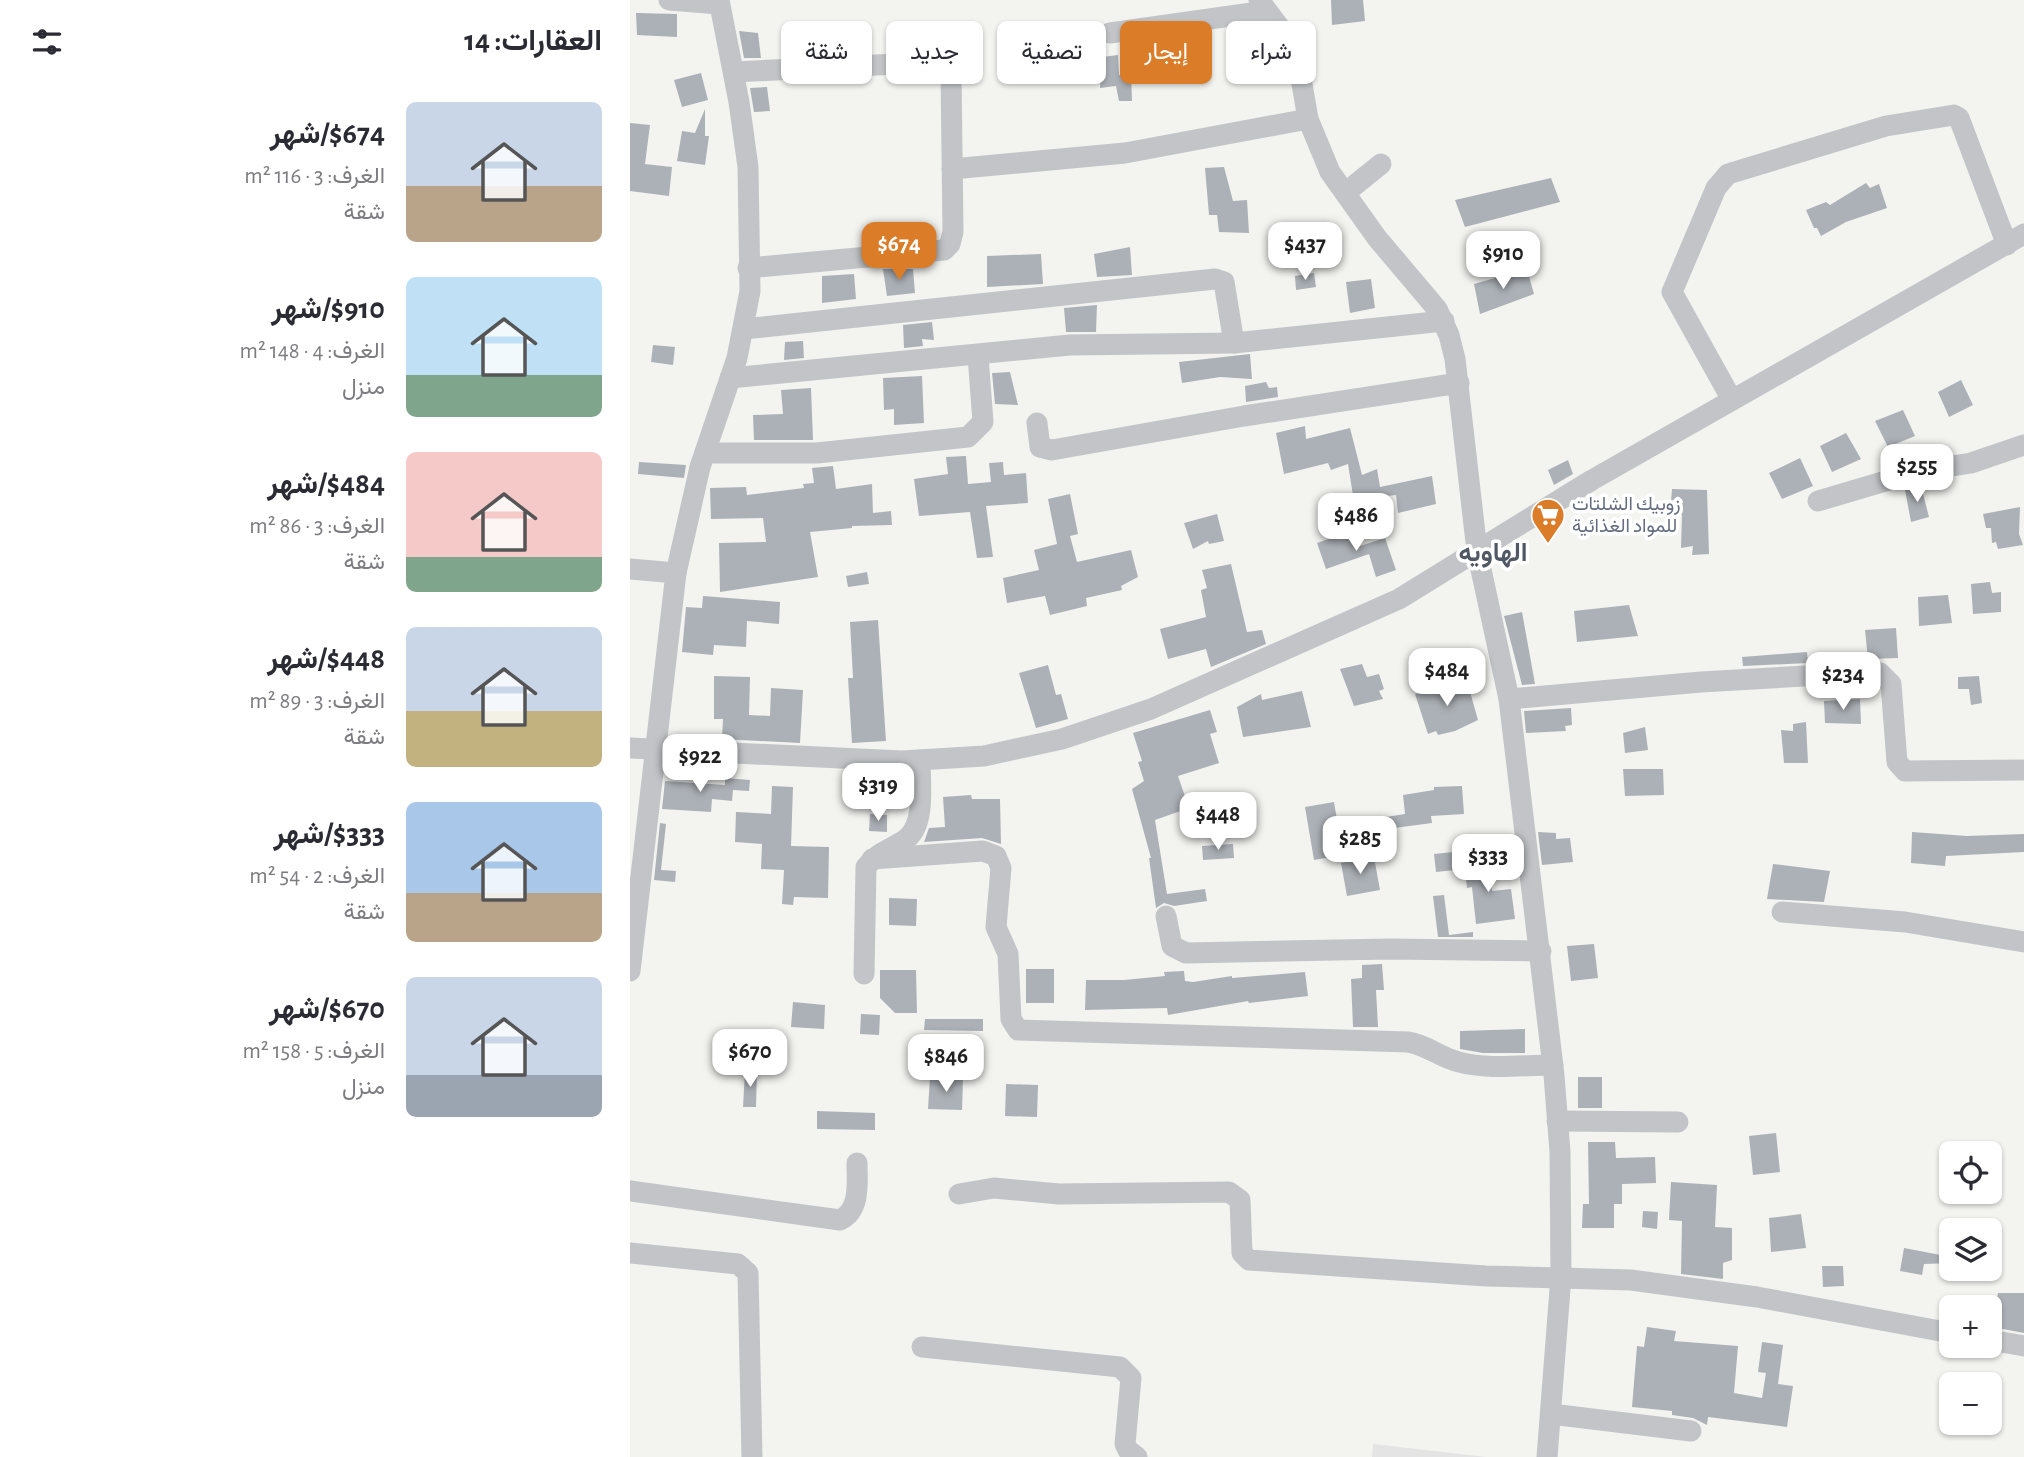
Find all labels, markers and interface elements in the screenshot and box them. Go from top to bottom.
chip: شقة [781,21,872,84]
chip: جديد [886,21,983,84]
chip: تصفية [997,21,1106,84]
chip: إيجار [1120,21,1212,84]
chip: شراء [1226,21,1316,84]
icon: filters [28,23,66,61]
text: العقارات: 14 [464,26,602,56]
text: $674/شهر [270,119,385,149]
icon: home [462,130,546,214]
text: الغرف: 3 · 116 m² [244,165,385,188]
text: شقة [343,201,385,224]
pin: $674 [858,222,940,282]
pin: $437 [1264,222,1346,282]
pin: $910 [1462,232,1544,291]
text: $674 [878,233,920,256]
text: $437 [1284,233,1326,256]
text: $910 [1482,242,1524,265]
text: $910/شهر [271,294,385,324]
icon: home [462,305,546,389]
text: الغرف: 4 · 148 m² [240,340,385,363]
text: منزل [342,376,385,399]
pin: $255 [1876,444,1958,504]
text: $255 [1896,455,1938,478]
text: $484/شهر [267,469,385,499]
icon: home [462,480,546,564]
pin: $486 [1315,494,1397,553]
place label: زوبيك الشلتات للمواد الغذائية [1572,495,1680,537]
supermarket icon: زوبيك الشلتات للمواد الغذائية [1529,496,1567,545]
text: $486 [1334,504,1378,527]
text: الغرف: 3 · 86 m² [249,515,385,538]
district label: الهاويه [1459,540,1527,568]
text: شقة [343,551,385,574]
text: $448/شهر [267,644,385,674]
pin: $484 [1406,648,1488,708]
pin: $234 [1802,652,1884,712]
icon: home [462,655,546,739]
text: $484 [1425,659,1469,682]
text: $234 [1822,663,1864,686]
text: الغرف: 3 · 89 m² [249,690,385,713]
text: شقة [343,726,385,749]
pin: $922 [659,734,741,794]
text: $922 [678,745,722,768]
pin: $319 [837,764,919,823]
text: $319 [858,774,898,797]
pin: $448 [1177,792,1259,852]
text: $448 [1196,803,1240,826]
pin: $285 [1319,816,1401,876]
text: $333/شهر [273,819,385,849]
text: $285 [1339,827,1381,850]
icon: home [462,830,546,914]
pin: $333 [1447,834,1529,894]
text: $333 [1468,845,1508,868]
text: الغرف: 2 · 54 m² [249,865,385,888]
text: شقة [343,901,385,924]
text: $670/شهر [269,994,385,1024]
icon: home [462,1005,546,1089]
pin: $670 [709,1030,791,1089]
pin: $846 [905,1034,987,1094]
text: الغرف: 5 · 158 m² [242,1040,385,1063]
text: $670 [728,1040,772,1063]
text: $846 [924,1045,968,1068]
text: منزل [342,1076,385,1099]
map controls [1939,1141,2002,1435]
button: locate [1939,1141,2002,1204]
button: layers [1939,1218,2002,1281]
button: + [1939,1295,2002,1358]
button: − [1939,1372,2002,1435]

